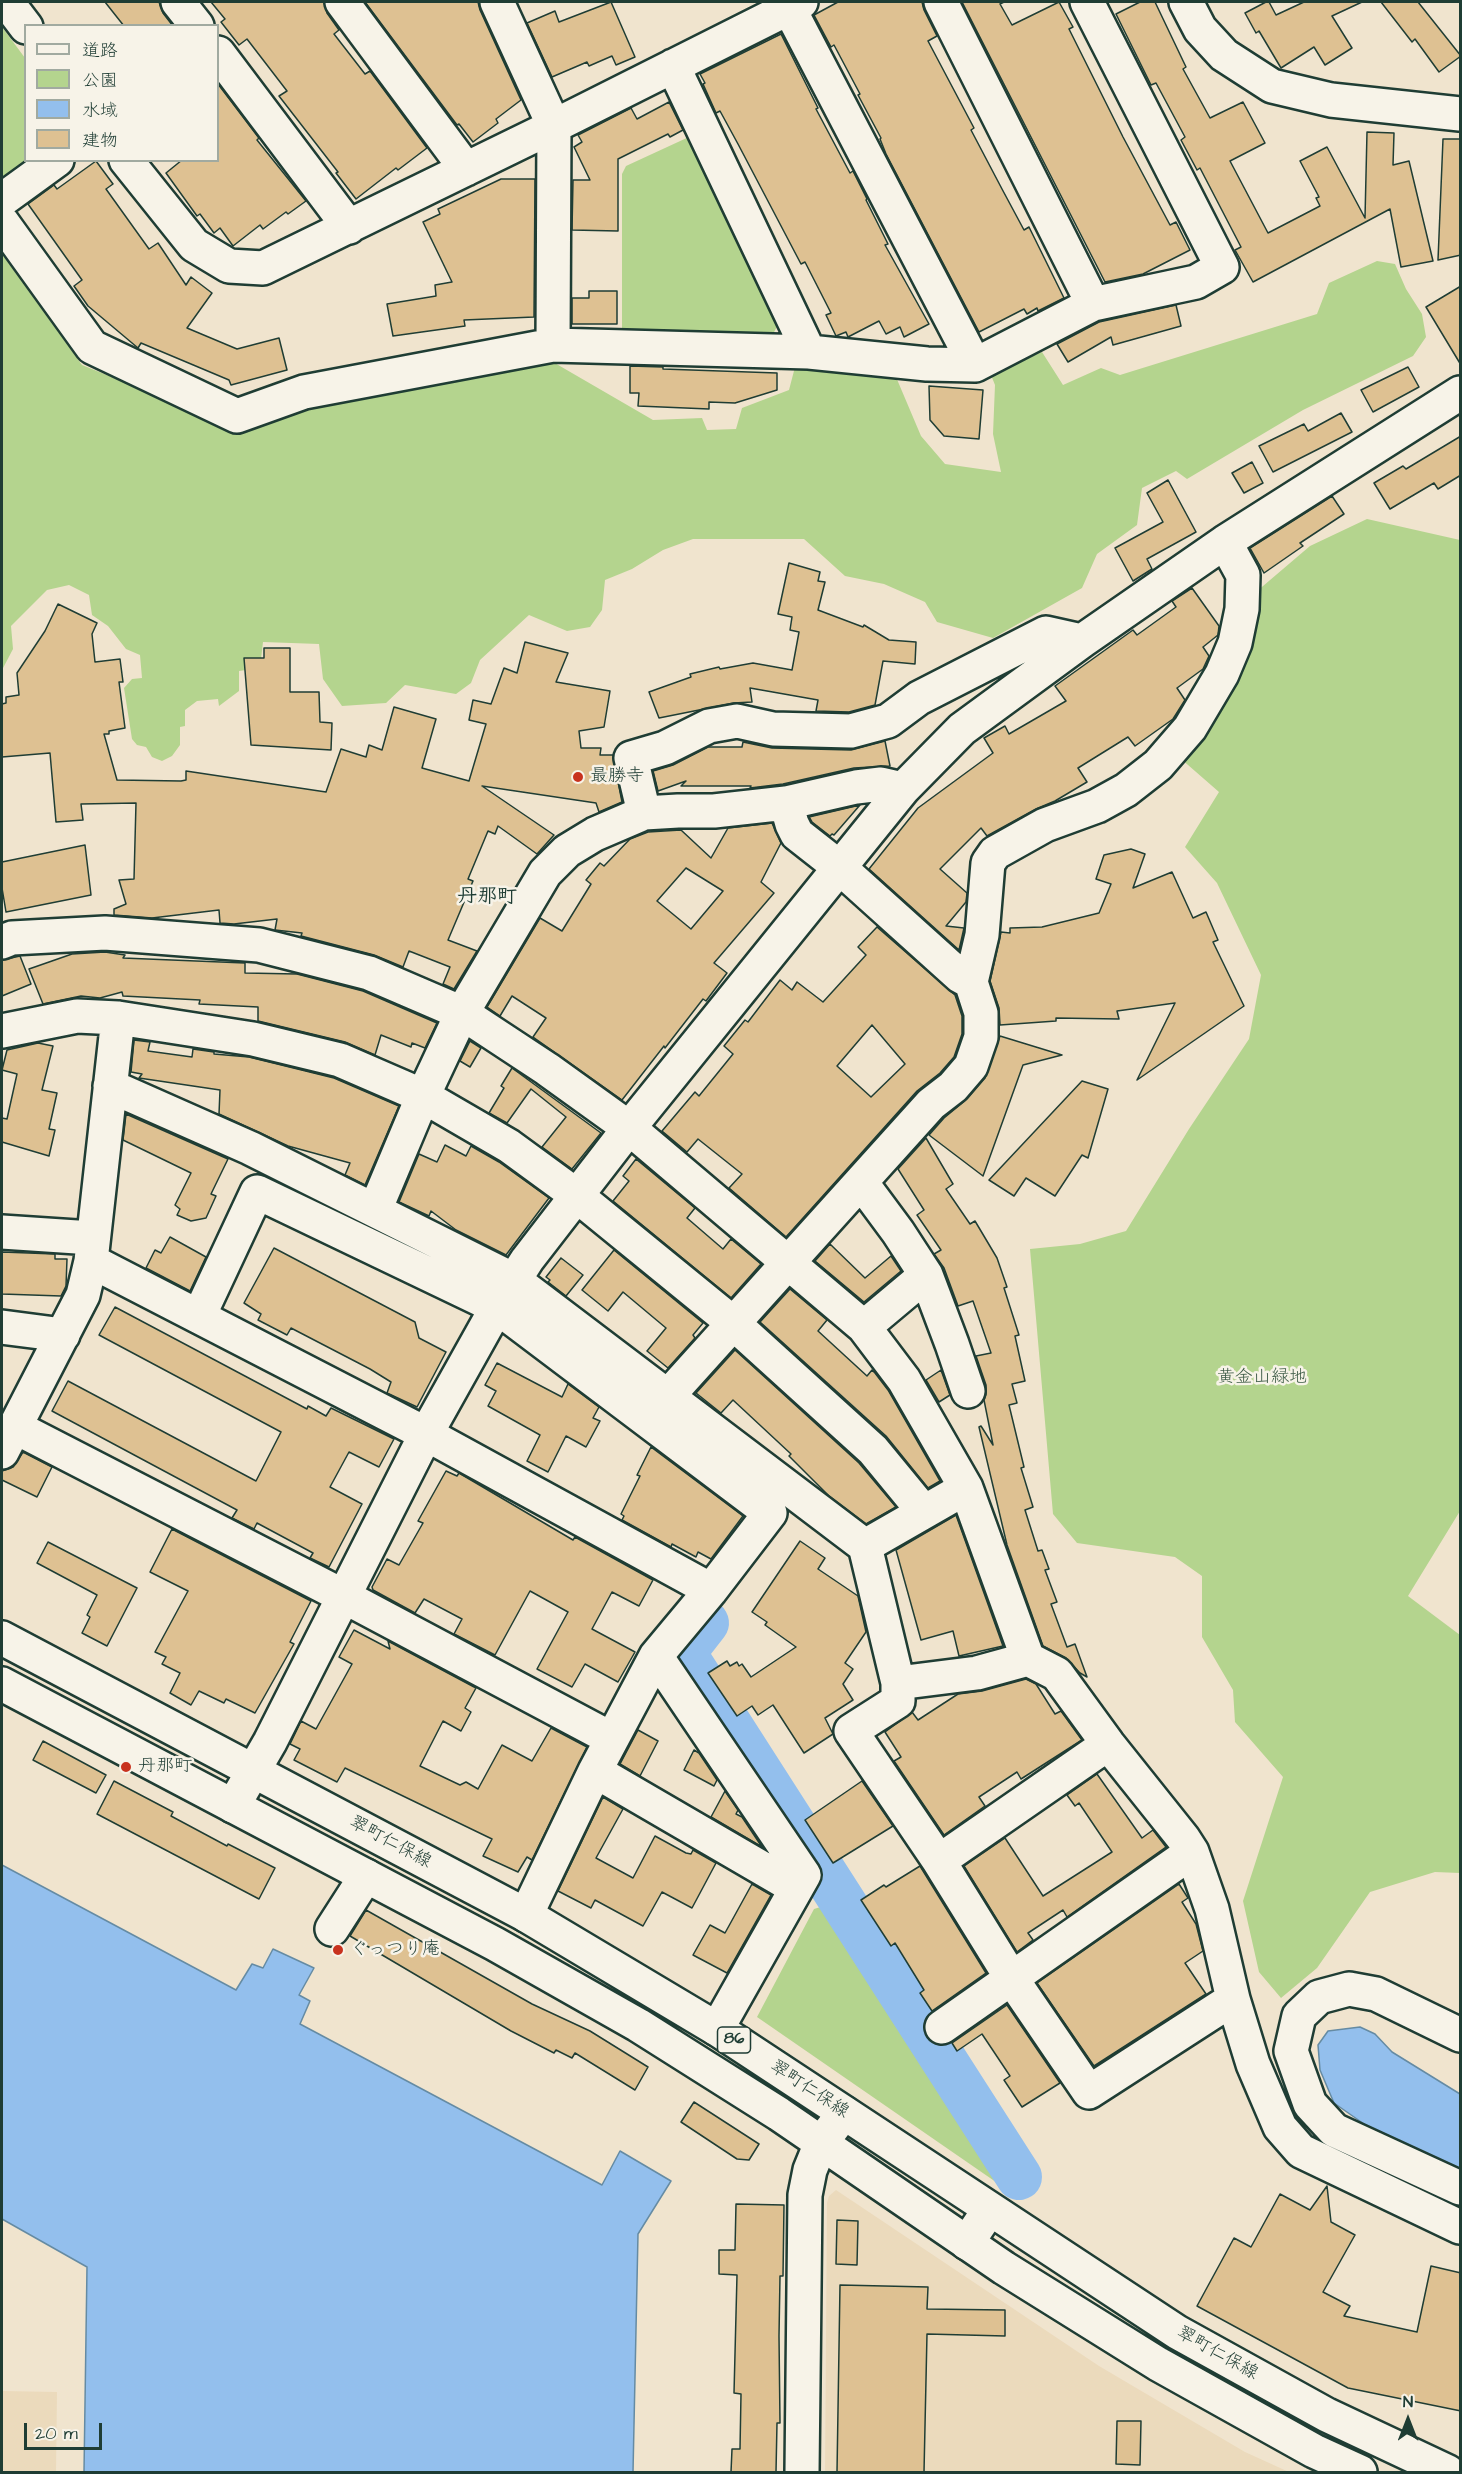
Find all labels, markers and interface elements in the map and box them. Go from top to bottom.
legend [24,24,219,162]
text: 道路 [82,38,118,63]
text: 公園 [82,68,118,93]
text: 水域 [82,98,118,123]
text: 建物 [82,128,118,153]
place label: 最勝寺 [590,766,644,788]
marker: 最勝寺 [571,770,585,784]
district label: 丹那町 [457,886,517,910]
park label: 黄金山緑地 [1217,1367,1307,1389]
place label: 丹那町 [138,1756,192,1778]
marker: 丹那町 [119,1760,133,1774]
street label: 翠町仁保線 [345,1812,435,1874]
place label: ぐっつり庵 [350,1939,440,1961]
marker: ぐっつり庵 [331,1943,345,1957]
road number: 86 [718,2027,750,2053]
street label: 翠町仁保線 [765,2056,853,2124]
street label: 翠町仁保線 [1172,2323,1262,2385]
north arrow [1378,2390,1438,2450]
text: N [1403,2391,1413,2413]
scale bar [27,2411,105,2449]
text: 20 m [35,2421,78,2446]

